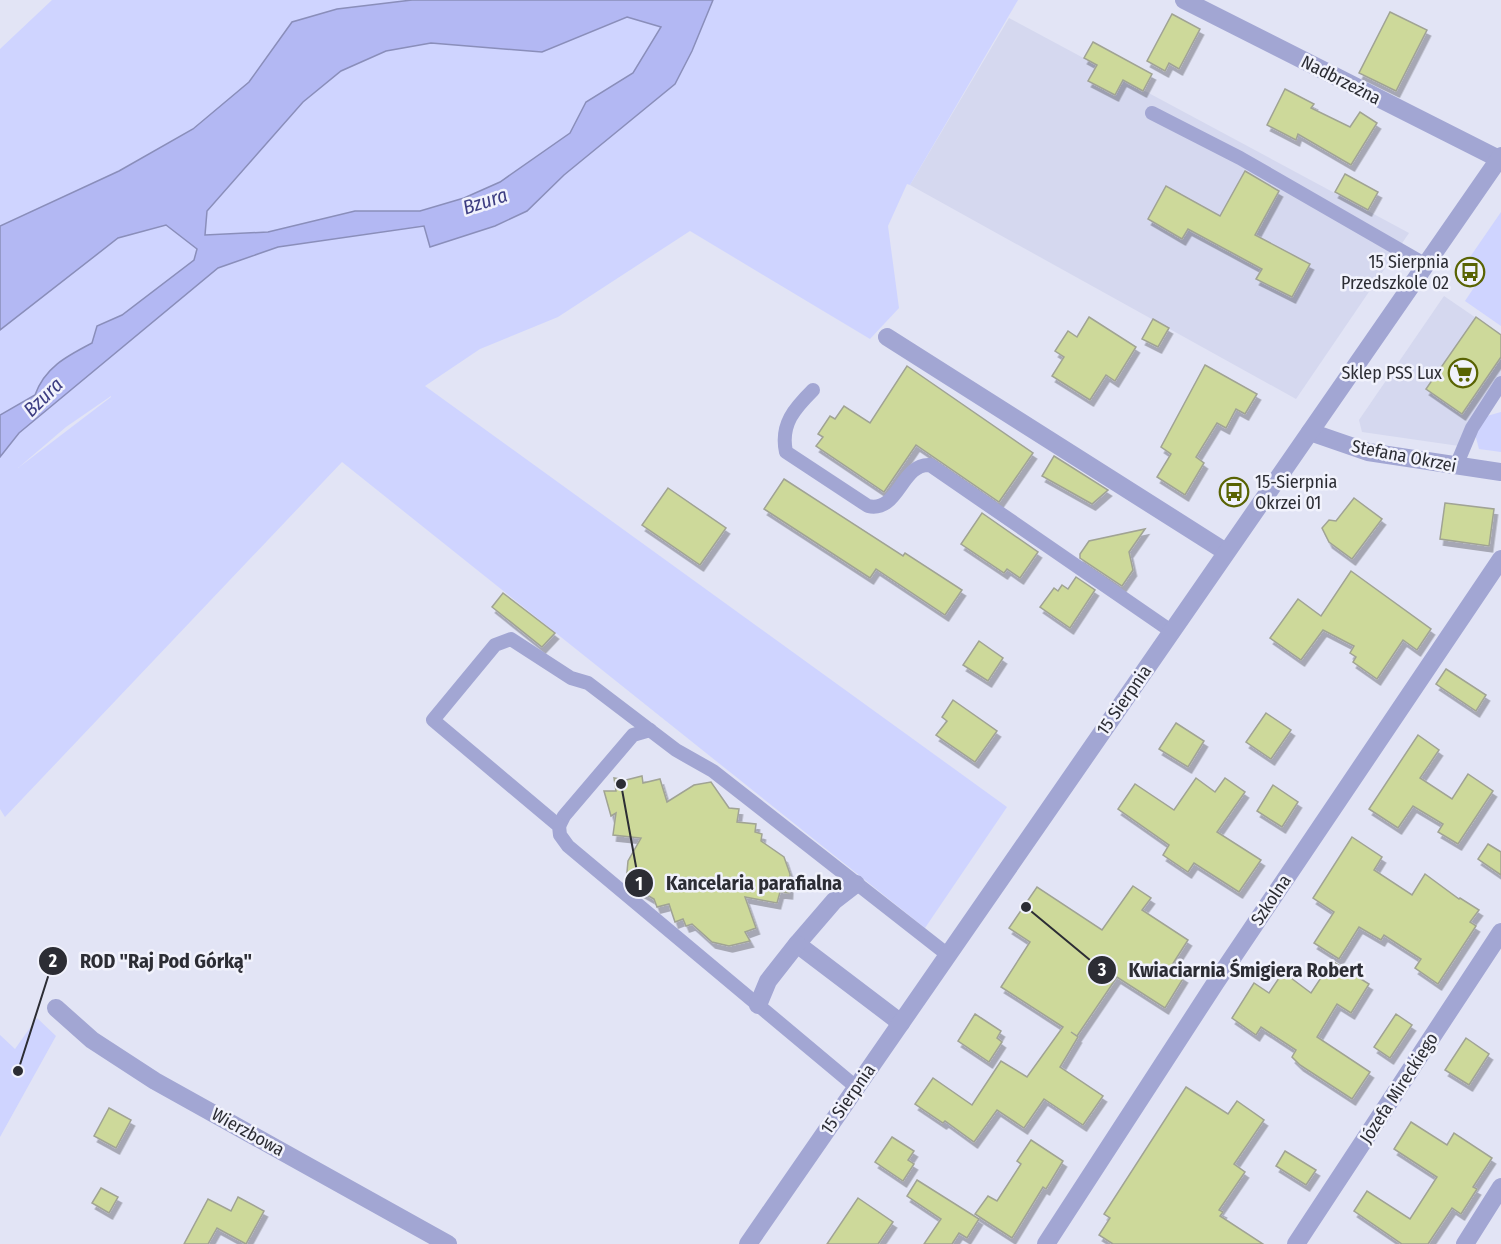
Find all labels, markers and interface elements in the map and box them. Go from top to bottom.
street label: Nadbrzeżna [1298,51,1385,109]
water label: Bzura [460,183,510,219]
place label: 15 Sierpnia Przedszkole 02 [1341,251,1449,294]
bus stop icon: 15 Sierpnia Przedszkole 02 [1454,256,1486,288]
supermarket icon: Sklep PSS Lux [1447,357,1479,389]
place label: Sklep PSS Lux [1341,362,1442,384]
water label: Bzura [18,372,68,422]
street label: Stefana Okrzei [1350,435,1458,477]
place label: 15-Sierpnia Okrzei 01 [1255,471,1337,514]
bus stop icon: 15-Sierpnia Okrzei 01 [1218,476,1250,508]
street label: 15 Sierpnia [1092,661,1156,739]
callout: Kancelaria parafialna [624,864,854,902]
street label: Szkolna [1246,870,1296,930]
text: Kancelaria parafialna [666,871,842,895]
text: 1 [635,873,643,895]
callout: ROD "Raj Pod Górką" [38,942,264,980]
text: ROD "Raj Pod Górką" [80,949,252,973]
text: 2 [48,950,57,972]
callout: Kwiaciarnia Śmigiera Robert [1087,951,1376,989]
text: Kwiaciarnia Śmigiera Robert [1128,958,1365,982]
text: 3 [1097,959,1107,981]
street label: Józefa Mireckiego [1355,1029,1443,1147]
street label: 15 Sierpnia [816,1060,880,1138]
street label: Wierzbowa [208,1103,288,1161]

